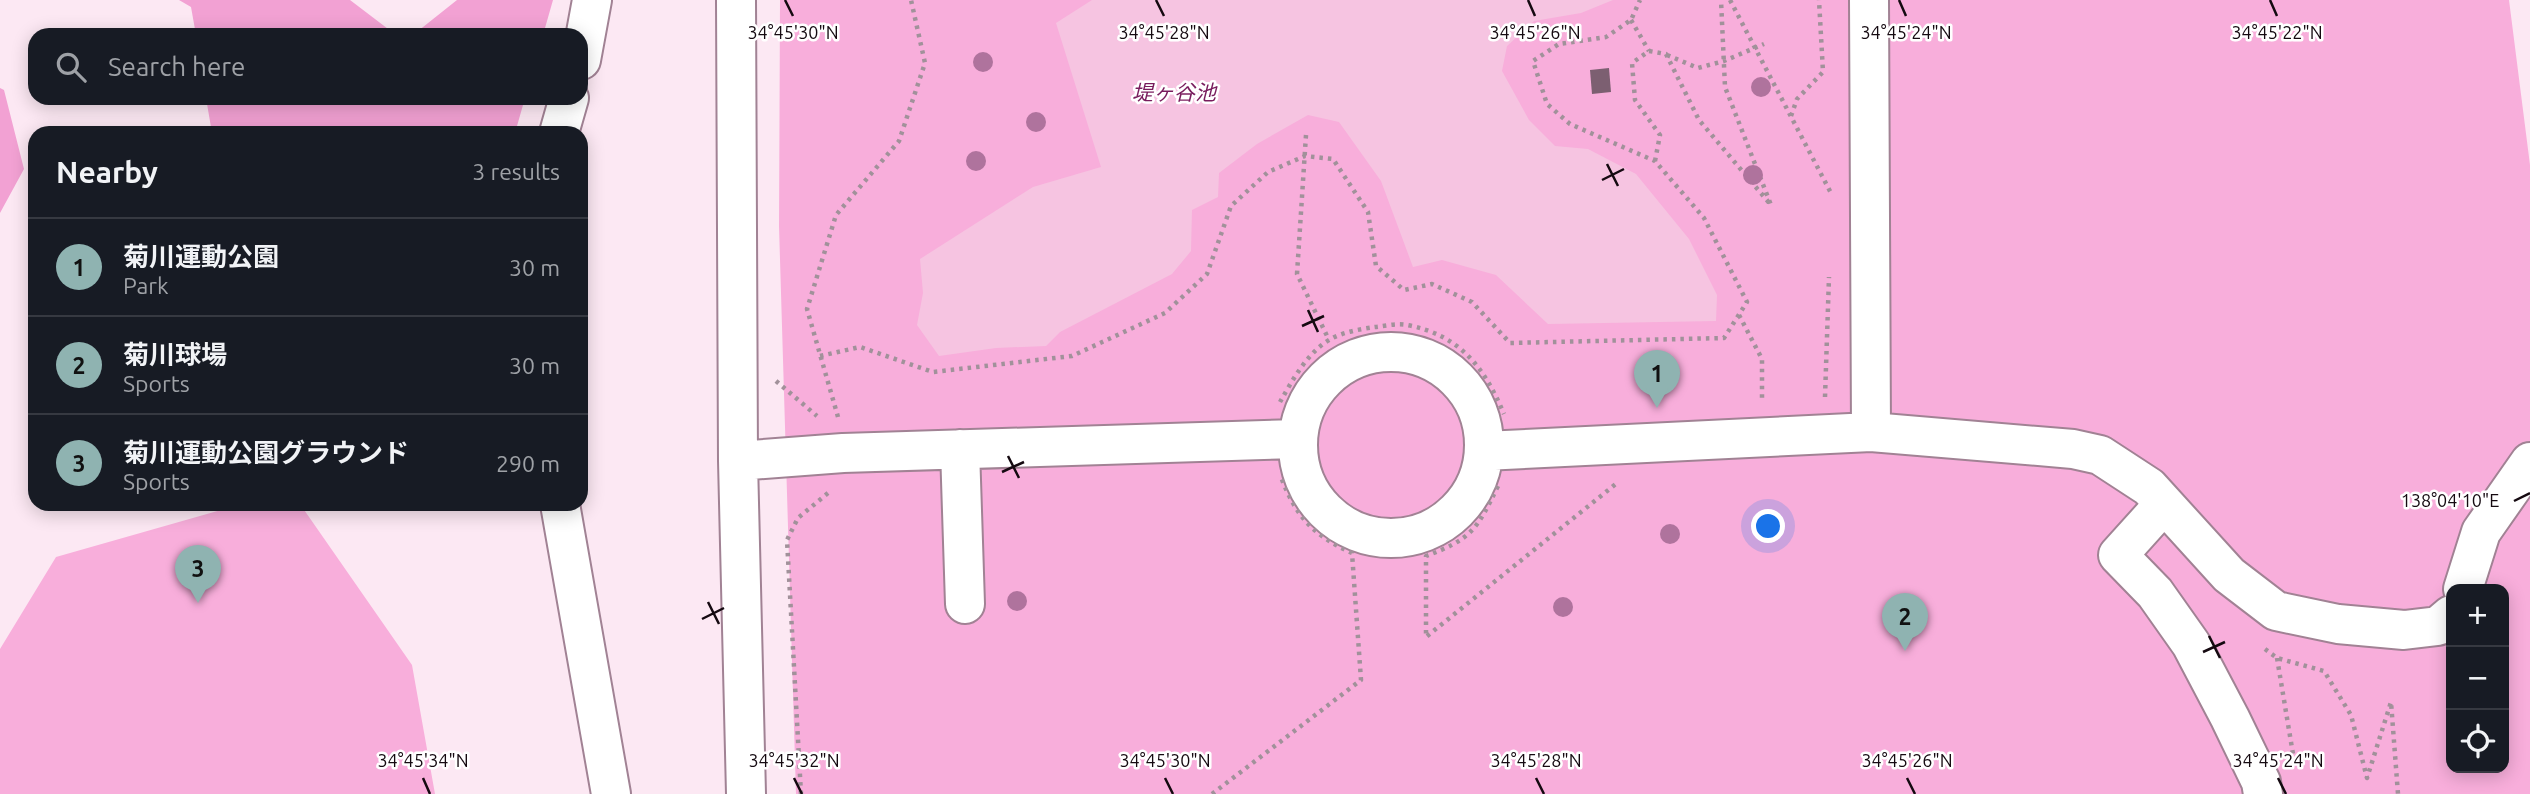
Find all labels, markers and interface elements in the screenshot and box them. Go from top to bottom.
text: 34°45'30"N [747,22,839,42]
text: 34°45'28"N [1118,22,1210,42]
text: 34°45'26"N [1489,22,1581,42]
text: 34°45'24"N [1860,22,1952,42]
text: 34°45'22"N [2231,22,2323,42]
search box [28,28,588,105]
icon: search [52,48,90,86]
text: Search here [108,52,245,81]
water label: 堤ヶ谷池 [1132,80,1218,104]
text: Nearby [56,155,158,189]
text: 3 results [472,159,560,184]
text: 菊川運動公園 [123,242,279,271]
text: 1 [73,255,85,280]
text: 30 m [509,255,560,280]
text: Park [123,273,169,298]
text: 菊川球場 [123,340,227,369]
pin: 1 [1634,350,1680,408]
text: 2 [73,353,85,378]
text: 30 m [509,353,560,378]
text: Sports [123,371,190,396]
text: 菊川運動公園グラウンド [123,438,409,467]
text: 3 [73,451,85,476]
text: 290 m [496,451,560,476]
text: Sports [123,469,190,494]
text: 138°04'10"E [2401,490,2499,510]
your location [1751,509,1785,543]
pin: 3 [175,545,221,603]
map controls [2446,584,2509,773]
button: + [2446,584,2509,647]
pin: 2 [1882,593,1928,651]
button: − [2446,647,2509,710]
button: locate [2446,710,2509,773]
text: 34°45'34"N [377,750,469,770]
text: 34°45'32"N [748,750,840,770]
text: 34°45'30"N [1119,750,1211,770]
text: 34°45'28"N [1490,750,1582,770]
text: 34°45'26"N [1861,750,1953,770]
text: 34°45'24"N [2232,750,2324,770]

